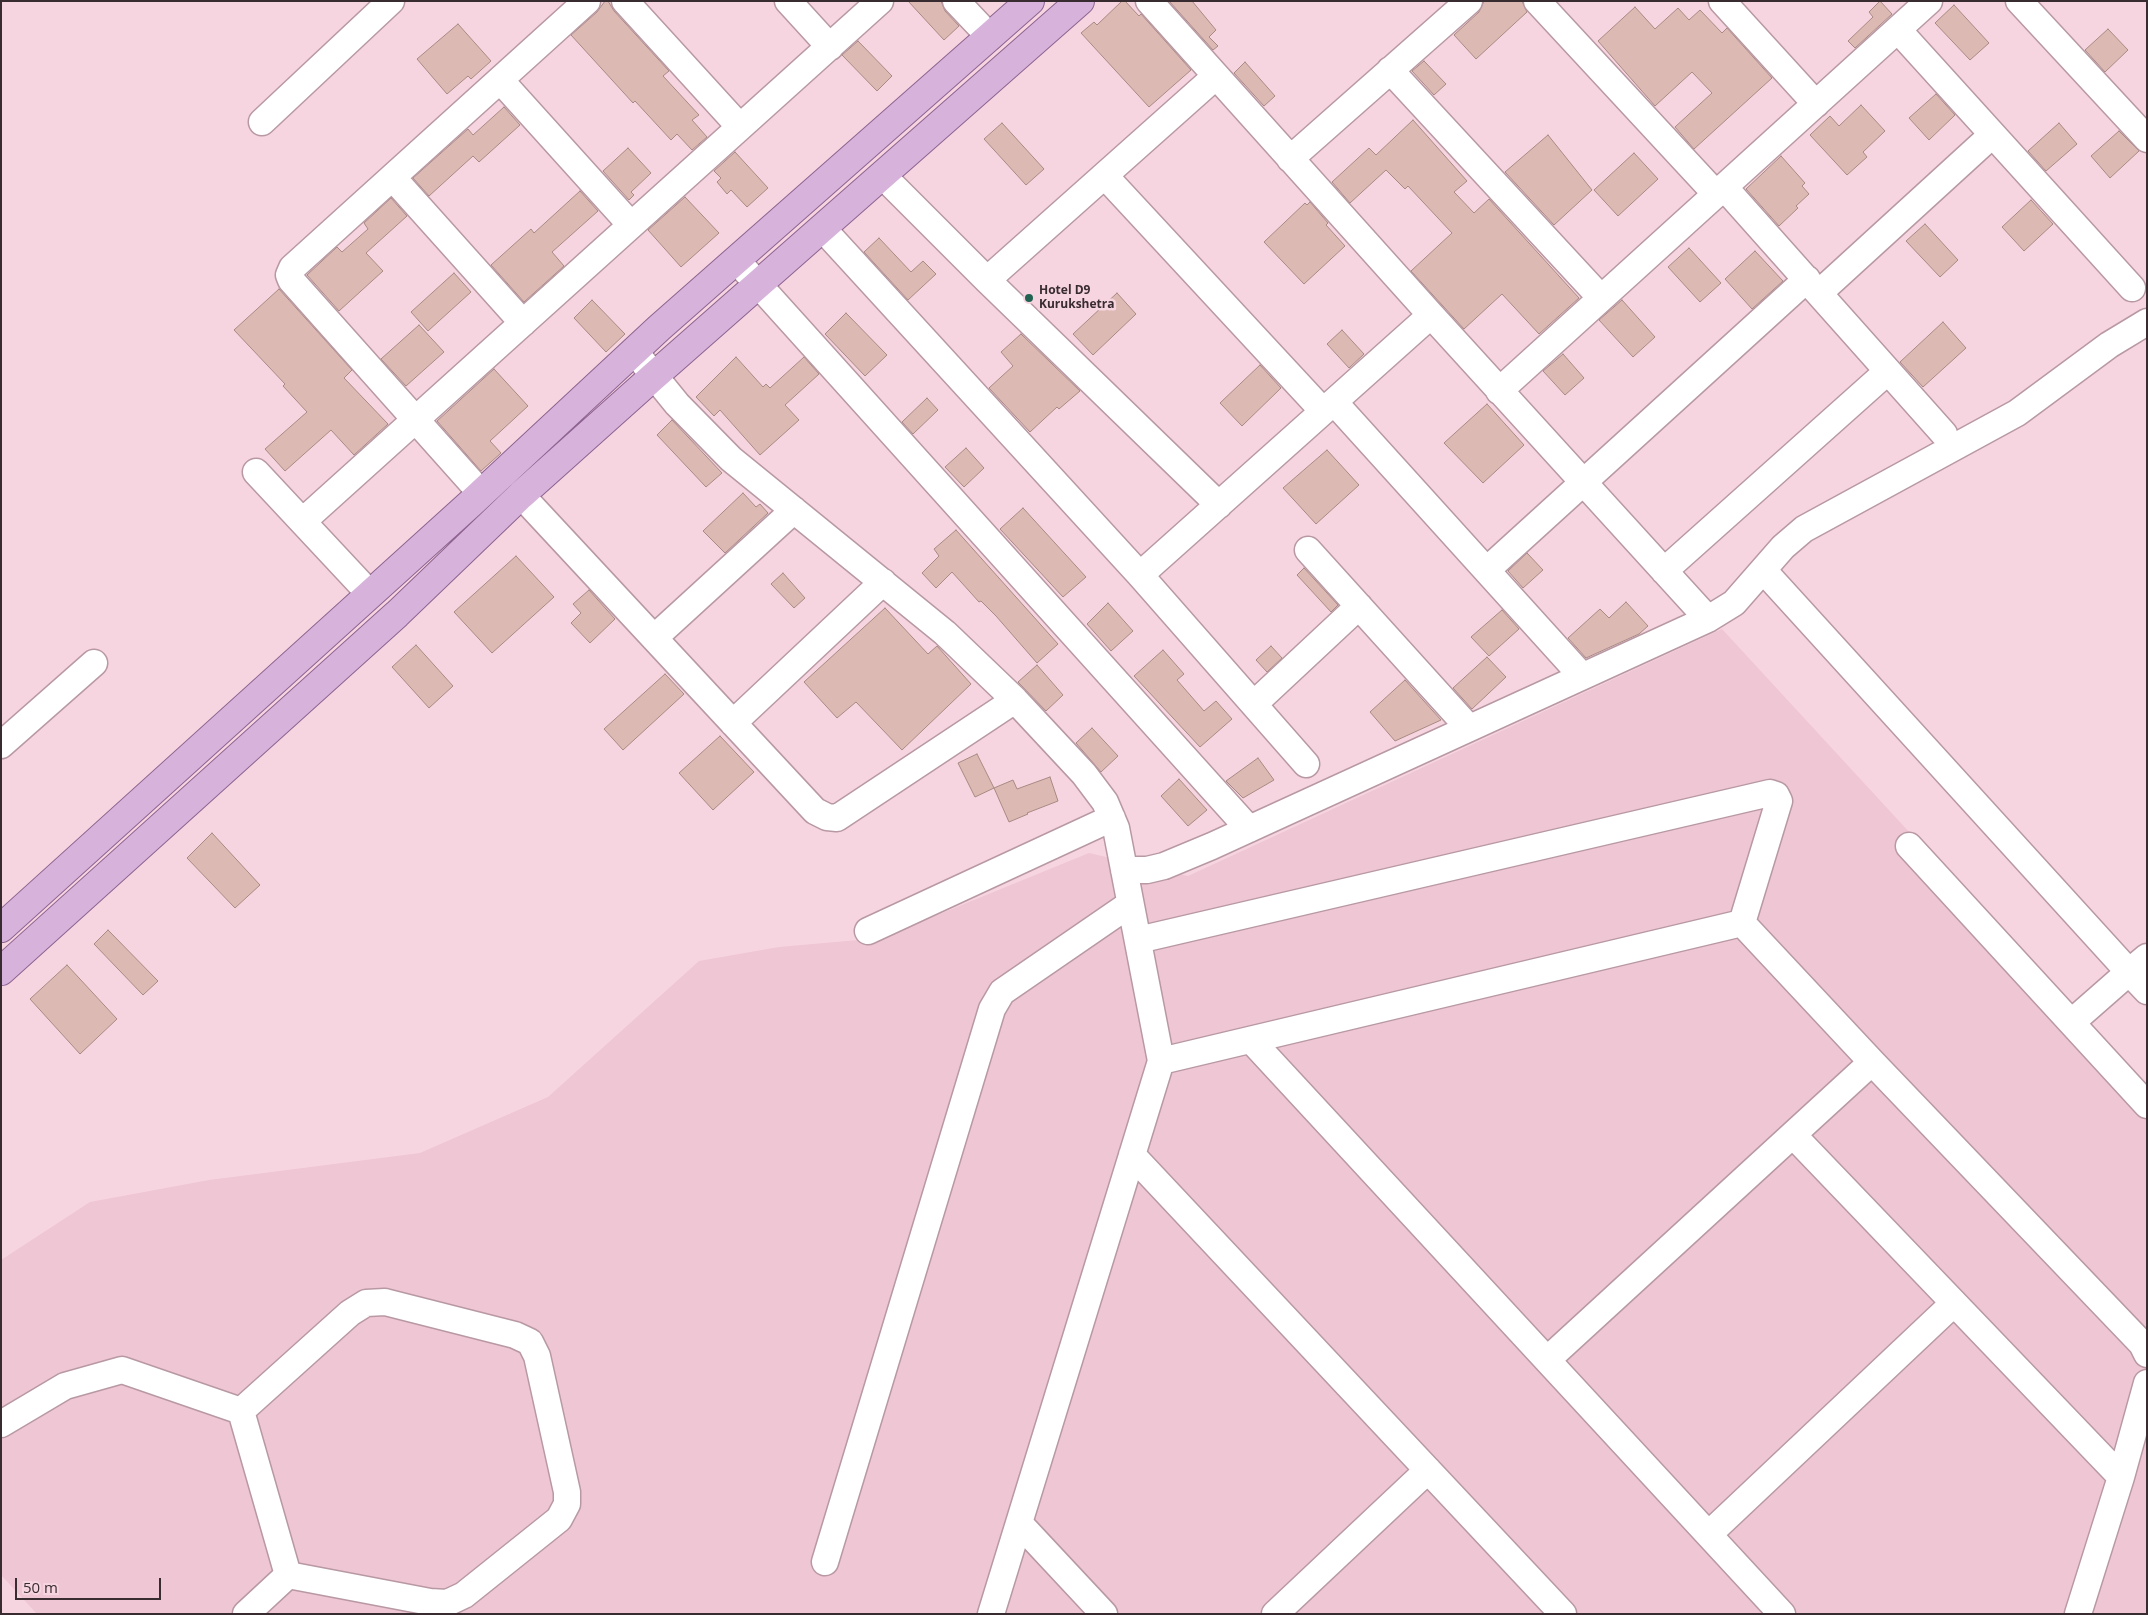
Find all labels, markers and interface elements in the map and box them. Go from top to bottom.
place label: Hotel D9 Kurukshetra [1039,284,1114,312]
marker: Hotel D9 Kurukshetra [1023,292,1035,304]
scale bar [18,1568,164,1600]
text: 50 m [23,1577,58,1597]

